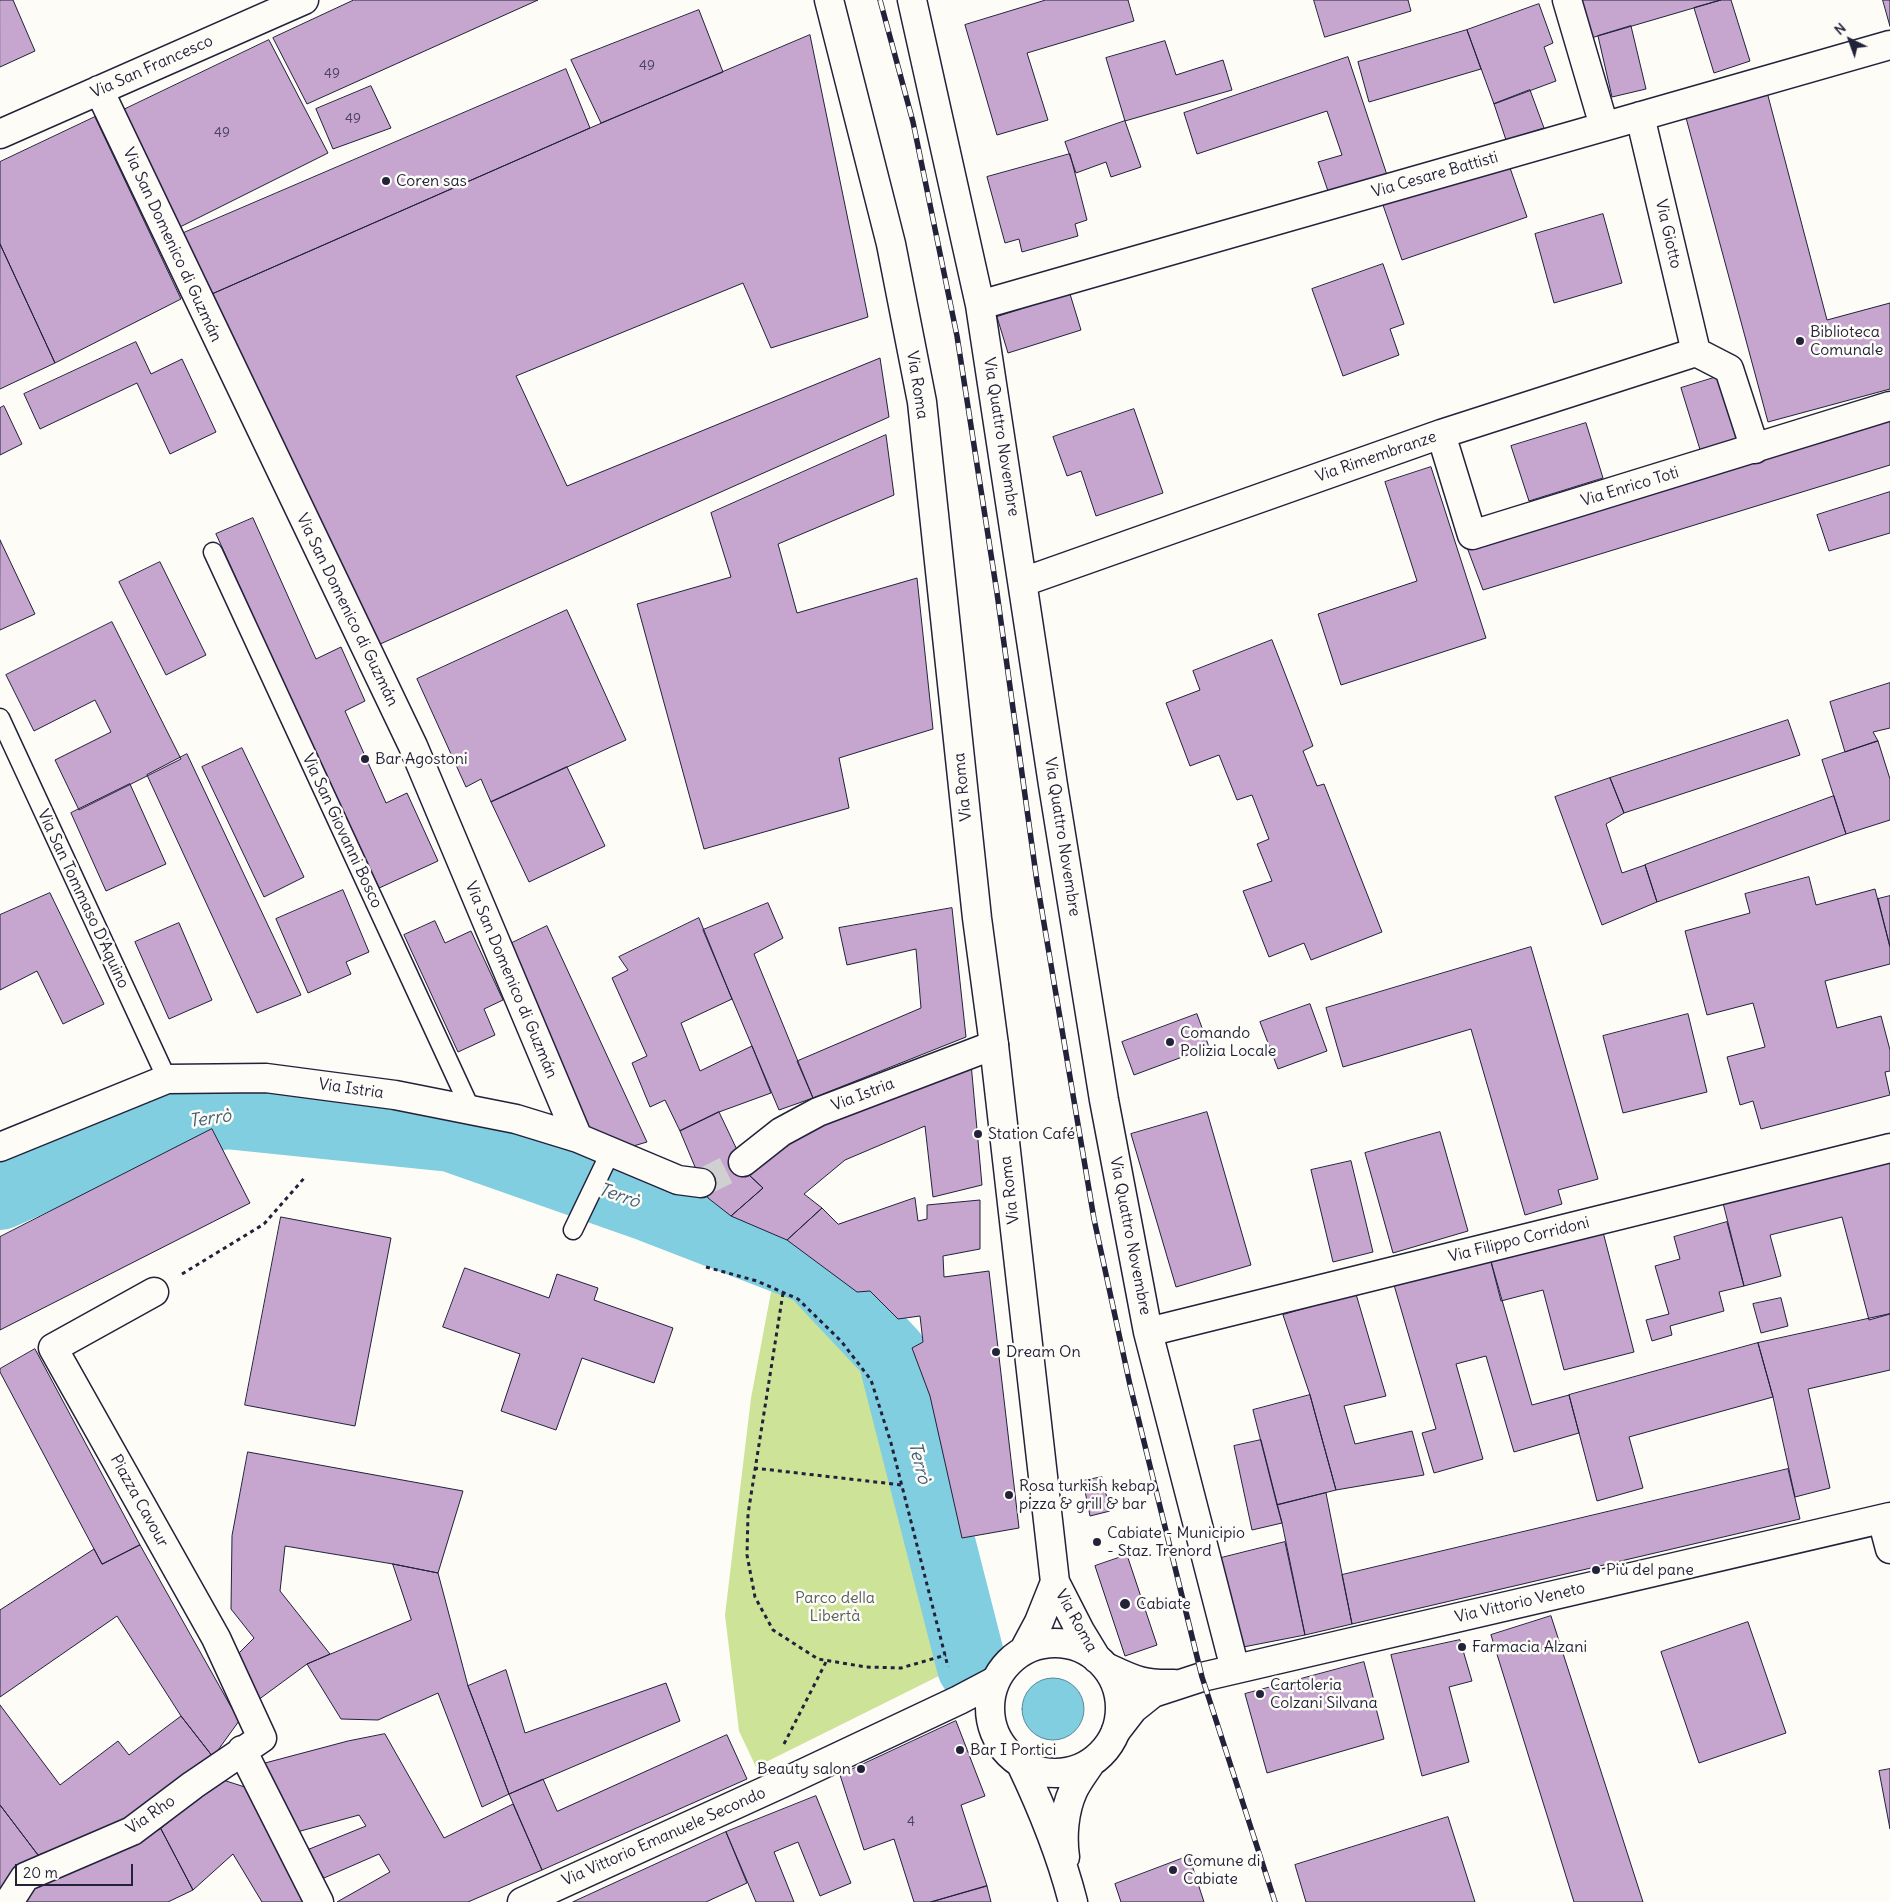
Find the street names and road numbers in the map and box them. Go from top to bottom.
street label: Via San Francesco [88,31,216,103]
street label: Via San Domenico di Guzmán [118,145,226,345]
street label: Via Cesare Battisti [1370,148,1500,202]
street label: Via Giotto [1651,198,1685,270]
street label: Via Roma [902,350,932,420]
street label: Via Quattro Novembre [979,356,1023,518]
street label: Via Rimembranze [1313,427,1439,487]
street label: Via Enrico Toti [1579,463,1681,511]
street label: Via San Domenico di Guzmán [292,510,402,710]
street label: Via San Giovanni Bosco [298,751,386,911]
street label: Via Roma [950,752,976,822]
street label: Via Quattro Novembre [1040,756,1084,918]
street label: Via San Tommaso D'Aquino [33,806,133,992]
street label: Via San Domenico di Guzmán [461,879,561,1081]
street label: Via Istria [829,1074,897,1116]
street label: Via Istria [317,1075,385,1103]
street label: Via Roma [996,1155,1024,1225]
street label: Via Quattro Novembre [1105,1155,1155,1317]
street label: Via Filippo Corridoni [1447,1213,1591,1267]
street label: Piazza Cavour [106,1451,172,1551]
street label: Via Vittorio Veneto [1453,1579,1587,1627]
street label: Via Roma [1051,1586,1101,1656]
street label: Via Vittorio Emanuele Secondo [559,1783,769,1891]
street label: Via Rho [123,1791,179,1839]

